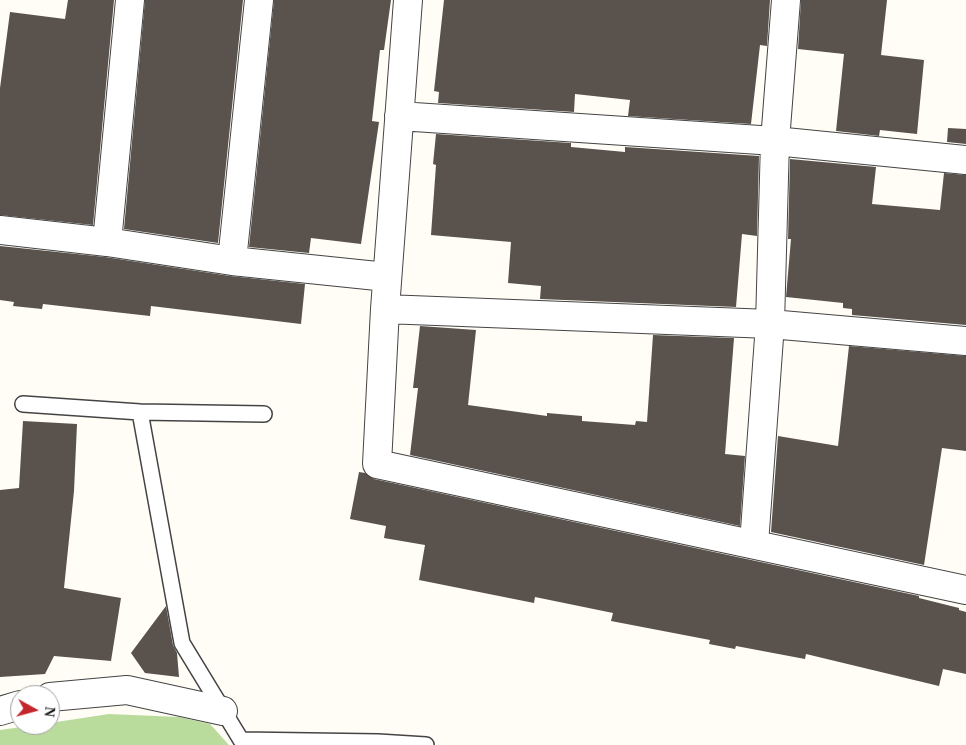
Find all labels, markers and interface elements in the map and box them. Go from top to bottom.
north arrow [10,685,60,735]
text: N [41,706,57,718]

